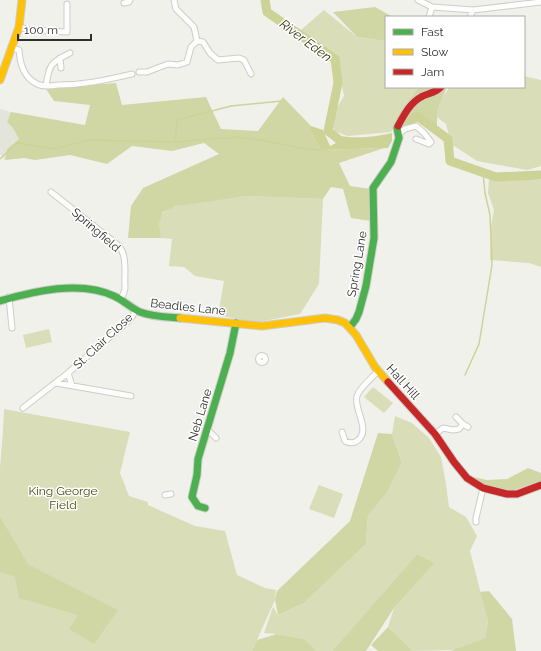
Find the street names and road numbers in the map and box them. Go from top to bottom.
street label: Springfield [69,205,123,255]
street label: Spring Lane [344,230,370,298]
street label: Beadles Lane [150,296,226,318]
street label: St. Clair Close [71,310,135,372]
street label: Hall Hill [384,362,423,403]
street label: Neb Lane [185,387,215,443]

